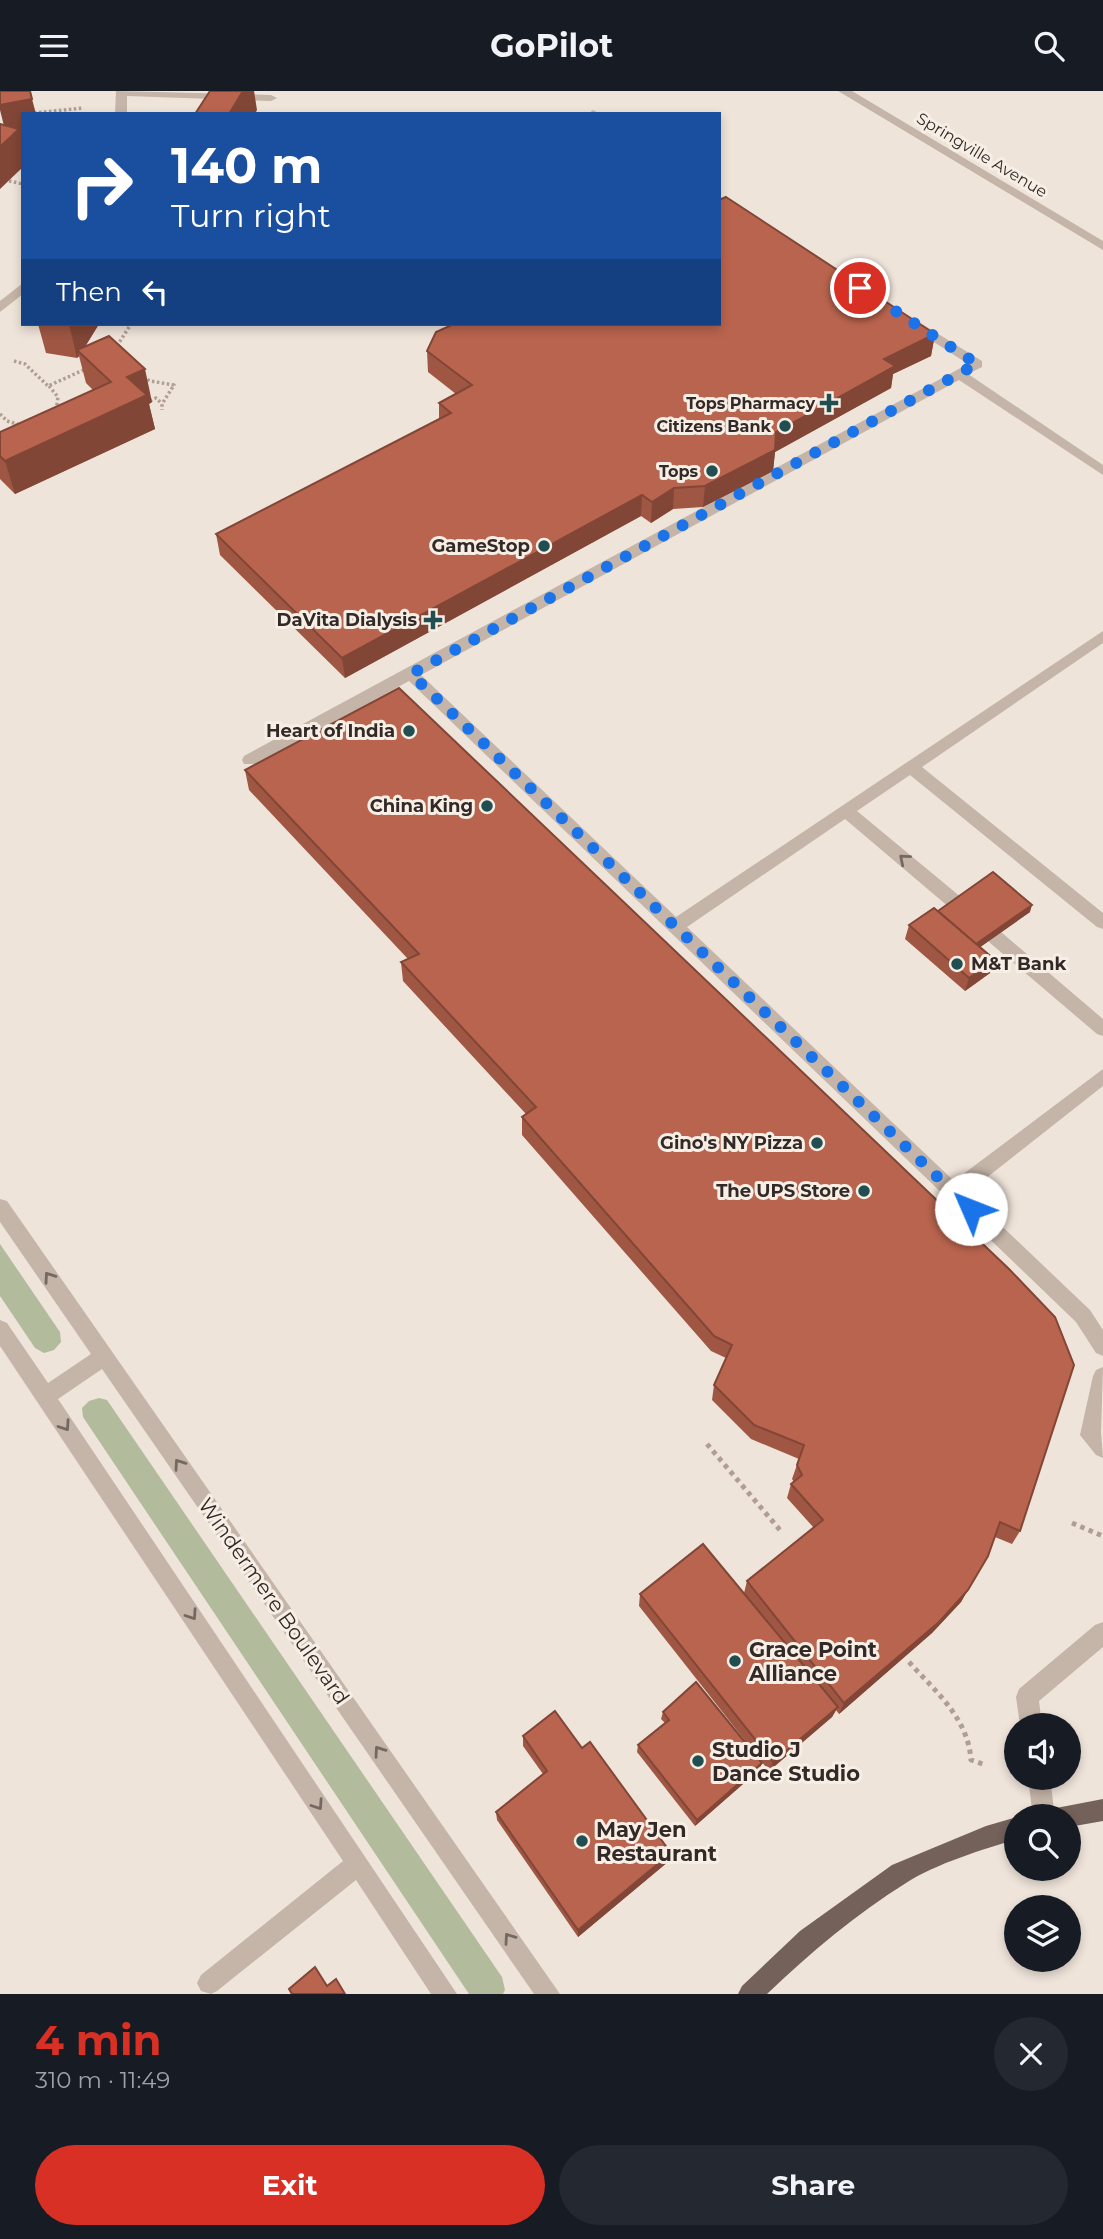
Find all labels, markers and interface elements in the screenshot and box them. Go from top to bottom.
text: GoPilot [490,26,613,65]
icon: menu [35,27,73,65]
icon: search [1030,27,1068,65]
street label: Springville Avenue [913,109,1051,201]
text: 140 m [171,136,323,195]
icon: right [56,140,147,231]
text: Turn right [171,196,331,235]
pin [830,258,890,318]
icon: arrive [841,269,879,307]
icon: left [136,273,174,311]
text: Then [56,276,122,308]
place label: Tops Pharmacy [686,394,815,413]
marker: Tops Pharmacy [821,395,837,411]
place label: Citizens Bank [656,417,772,436]
marker: Citizens Bank [777,418,793,434]
place label: Tops [659,462,698,481]
marker: Tops [704,463,720,479]
place label: GameStop [431,535,530,557]
marker: GameStop [536,538,552,554]
place label: DaVita Dialysis [277,609,417,631]
marker: DaVita Dialysis [423,610,443,630]
place label: Heart of India [266,720,395,742]
marker: Heart of India [401,723,417,739]
place label: China King [370,795,473,817]
marker: China King [479,798,495,814]
one-way arrow [899,855,912,867]
place label: M&T Bank [971,953,1066,975]
marker: M&T Bank [949,956,965,972]
place label: Gino's NY Pizza [660,1132,803,1154]
marker: Gino's NY Pizza [809,1135,825,1151]
position arrow [934,1172,1008,1246]
place label: The UPS Store [716,1180,850,1202]
marker: The UPS Store [856,1183,872,1199]
one-way arrow [45,1272,57,1285]
one-way arrow [57,1419,70,1432]
one-way arrow [175,1459,187,1472]
street label: Windermere Boulevard [193,1493,355,1709]
one-way arrow [184,1608,197,1621]
place label: Grace Point Alliance [748,1637,877,1686]
marker: Grace Point Alliance [727,1653,743,1669]
map controls [1004,1713,1081,1972]
button: sound [1004,1713,1081,1790]
place label: Studio J Dance Studio [712,1737,860,1786]
one-way arrow [375,1746,387,1759]
marker: Studio J Dance Studio [690,1753,706,1769]
one-way arrow [310,1797,323,1810]
button: search [1004,1804,1081,1881]
place label: May Jen Restaurant [596,1817,717,1866]
marker: May Jen Restaurant [574,1833,590,1849]
button: layers [1004,1895,1081,1972]
one-way arrow [505,1933,517,1946]
text: 4 min [35,2014,162,2066]
button: close [994,2017,1068,2091]
text: 310 m · 11:49 [35,2066,170,2094]
button: Exit [35,2145,545,2225]
button: Share [559,2145,1068,2225]

